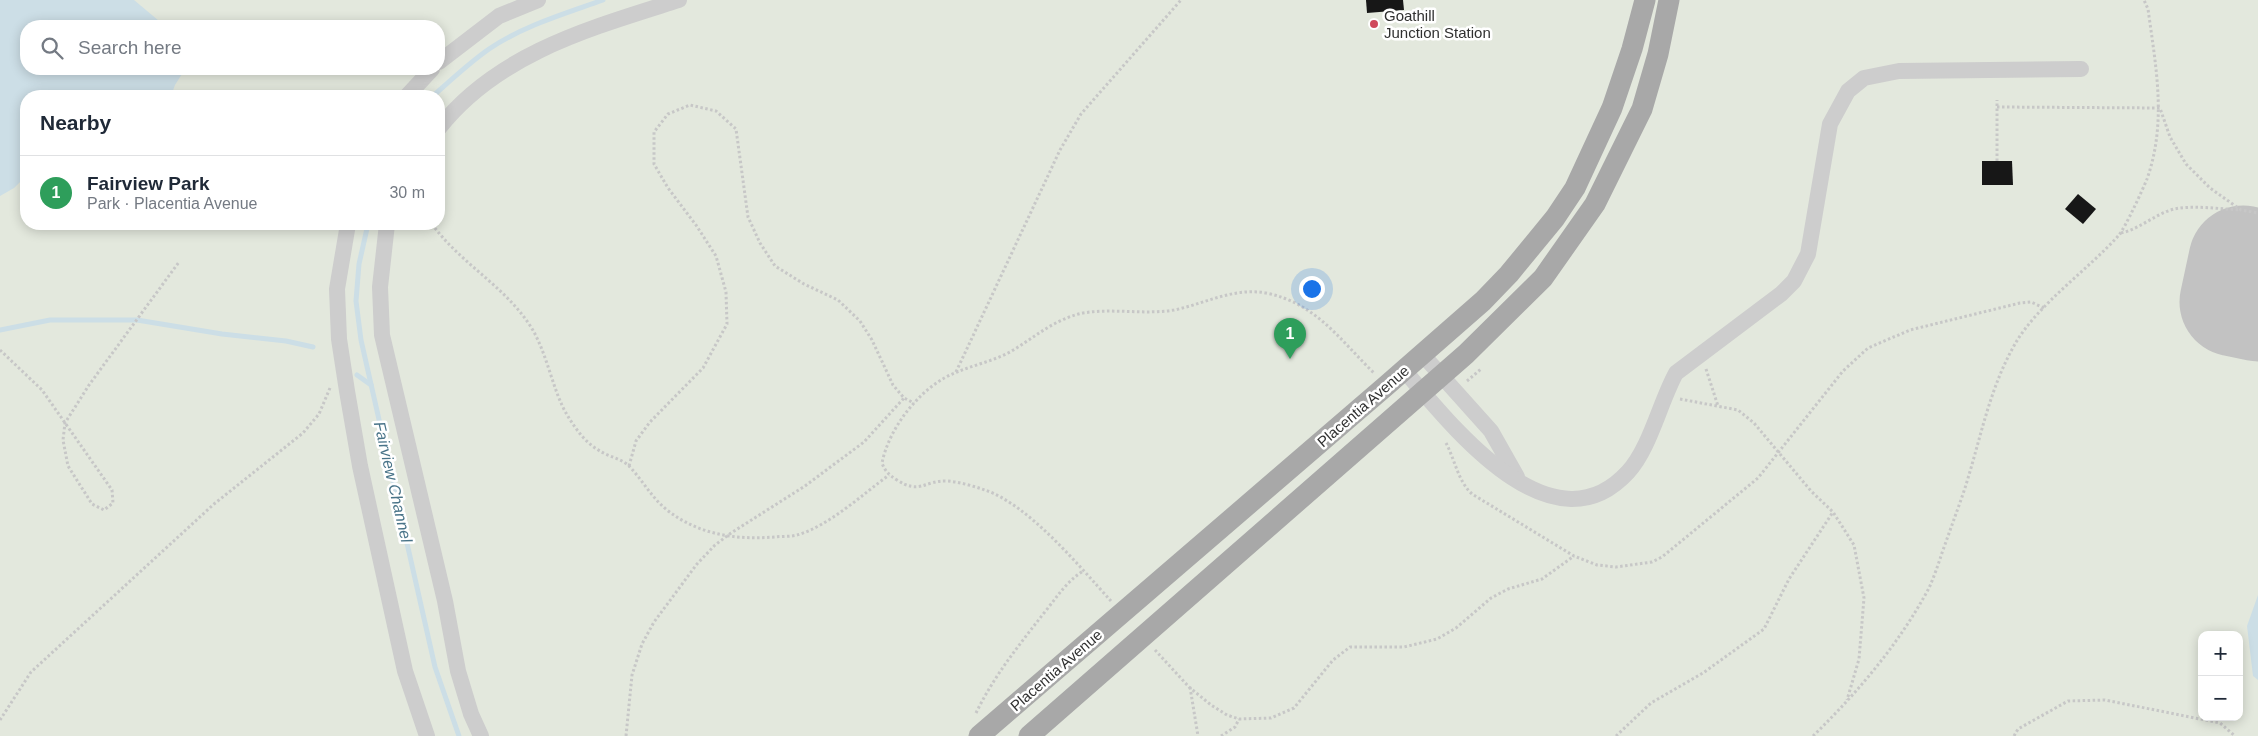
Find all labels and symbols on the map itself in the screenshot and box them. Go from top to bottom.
place label: Goathill Junction Station [1384,7,1491,41]
marker: Goathill Junction Station [1368,18,1380,30]
your location [1299,276,1325,302]
pin: 1 [1274,318,1306,359]
street label: Placentia Avenue [1314,362,1412,450]
water label: Fairview Channel [371,420,415,545]
street label: Placentia Avenue [1007,626,1105,714]

